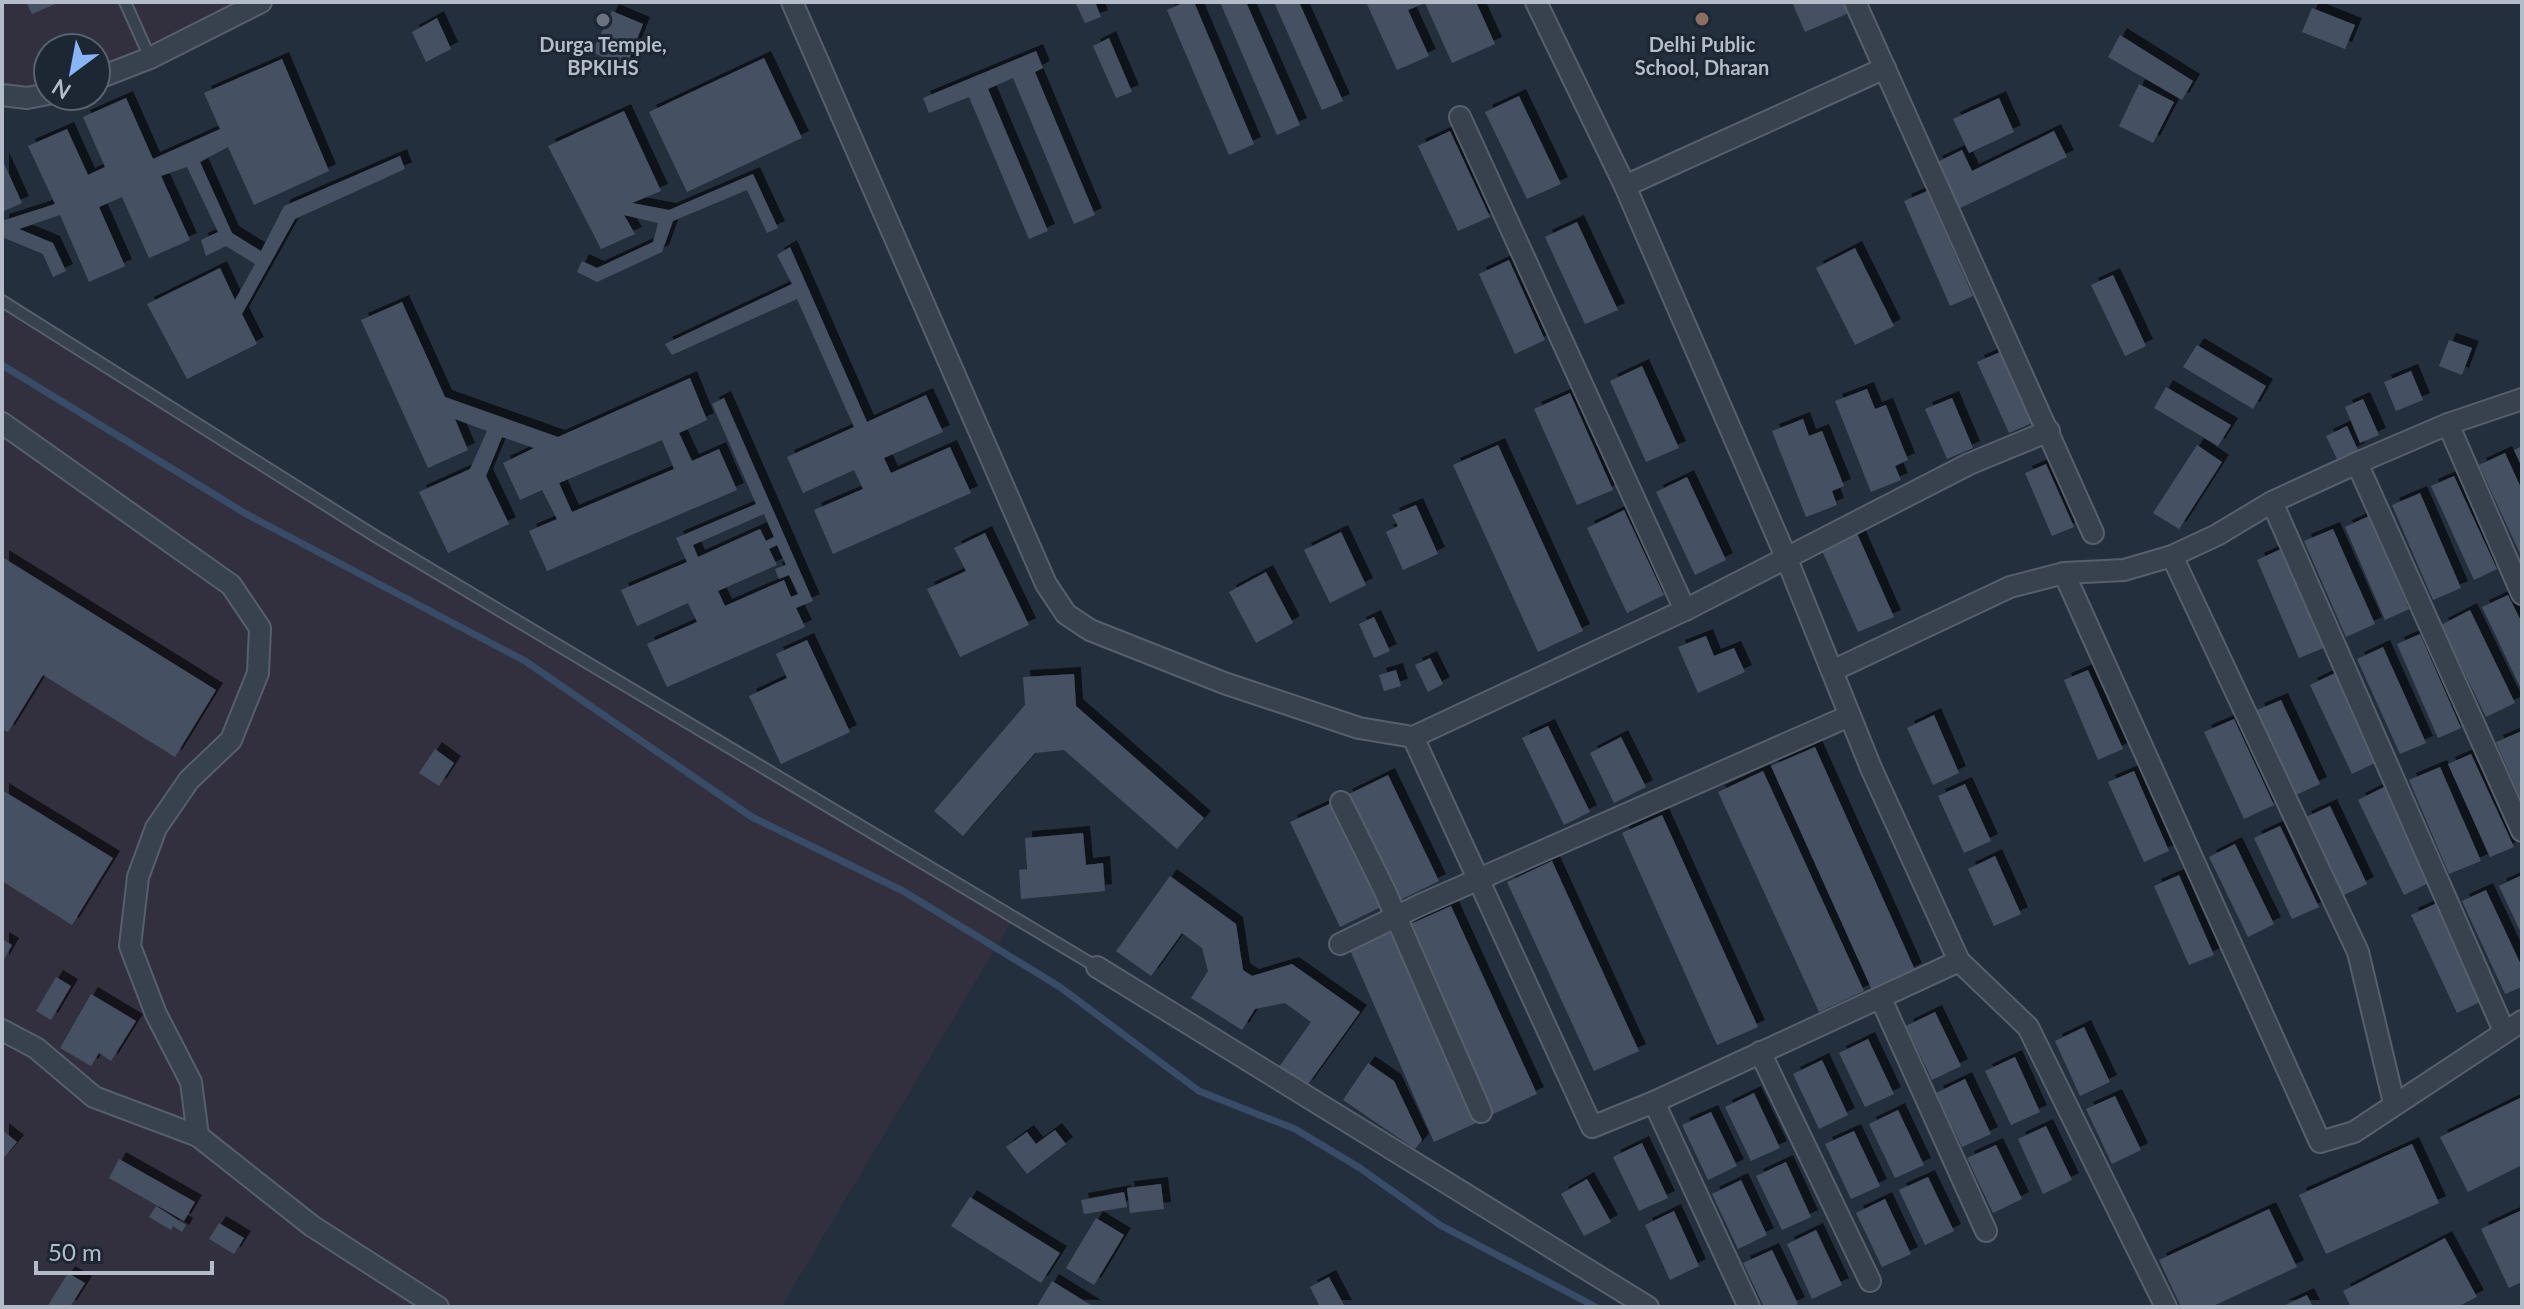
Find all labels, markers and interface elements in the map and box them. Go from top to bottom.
marker: Delhi Public School, Dharan [1693,10,1711,28]
marker: Durga Temple, BPKIHS [594,11,612,29]
north arrow [32,32,112,112]
place label: Durga Temple, BPKIHS [539,32,667,79]
place label: Delhi Public School, Dharan [1635,32,1769,79]
text: N [47,73,75,105]
scale bar [36,1225,212,1275]
text: 50 m [48,1237,102,1266]

